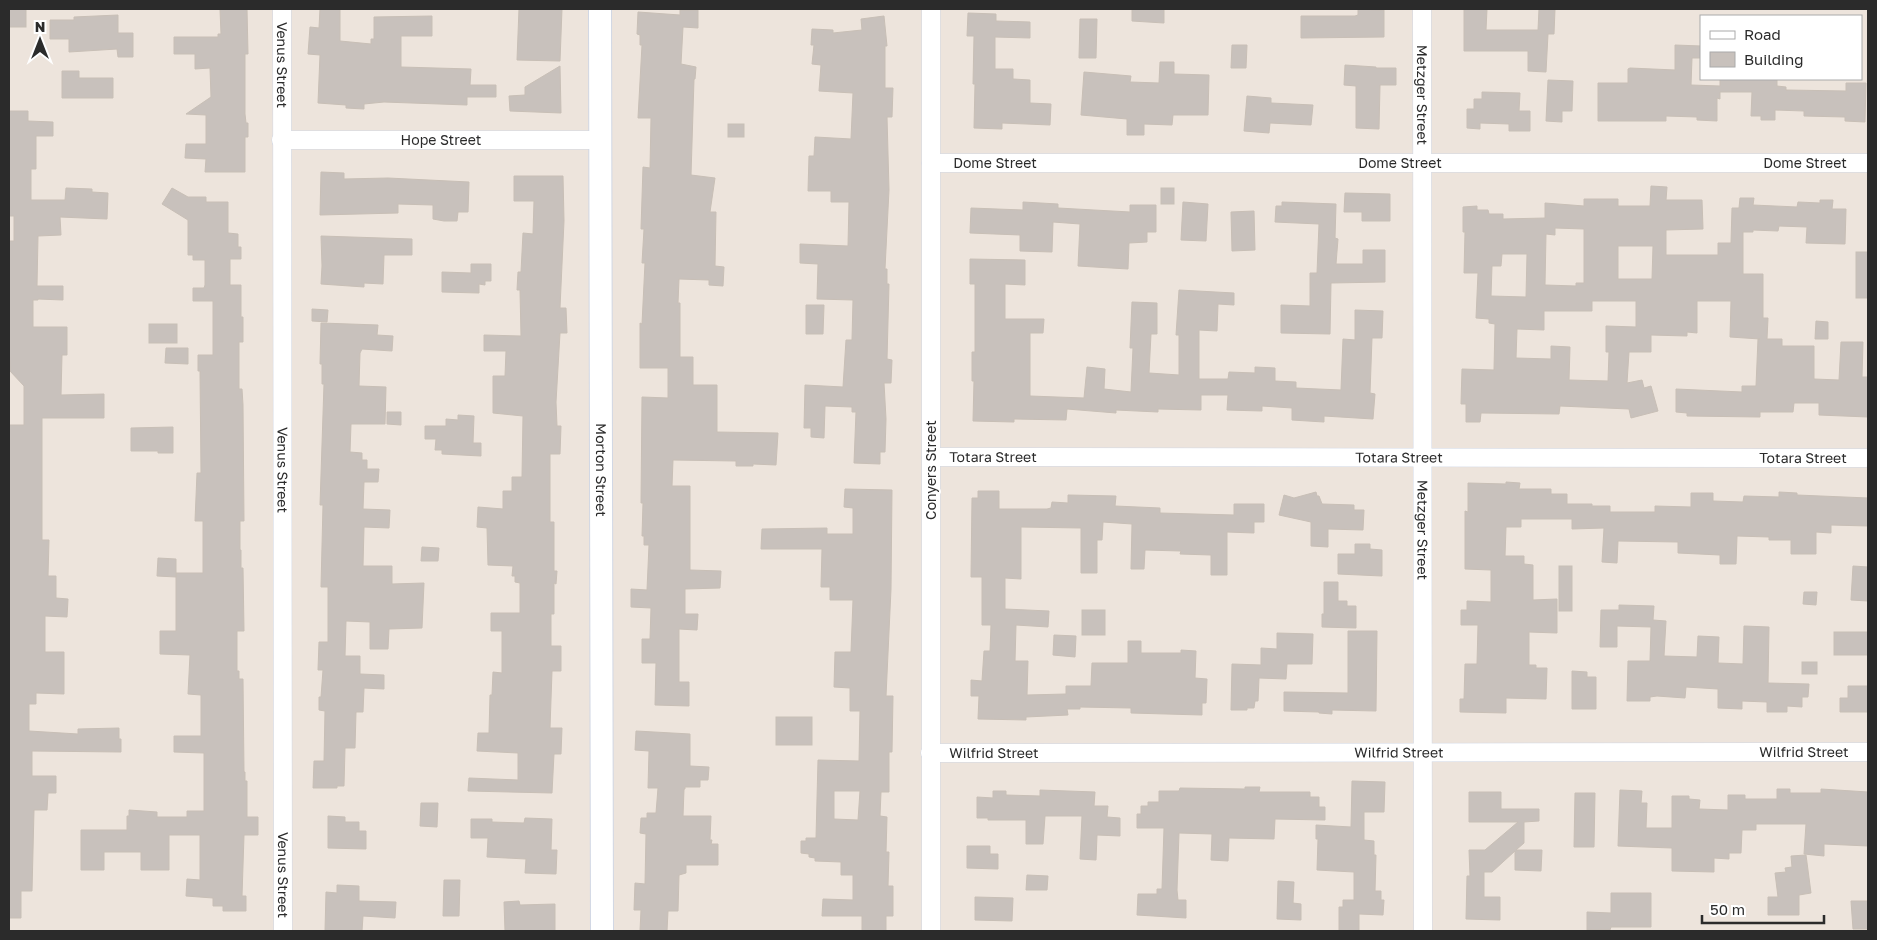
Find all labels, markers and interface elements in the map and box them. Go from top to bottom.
north arrow [15,15,65,65]
legend [1700,15,1862,80]
text: N [35,18,45,35]
street label: Venus Street [274,22,291,108]
text: Road [1744,25,1781,43]
street label: Metzger Street [1414,45,1431,145]
text: Building [1744,50,1804,68]
street label: Hope Street [401,131,481,148]
street label: Dome Street [953,154,1037,171]
street label: Dome Street [1358,154,1442,171]
street label: Dome Street [1763,154,1847,171]
street label: Conyers Street [922,420,939,520]
street label: Morton Street [593,423,610,517]
street label: Venus Street [274,427,292,513]
street label: Totara Street [949,448,1037,465]
street label: Totara Street [1355,448,1443,466]
street label: Totara Street [1759,449,1847,466]
street label: Metzger Street [1415,480,1432,580]
street label: Wilfrid Street [1354,743,1444,761]
street label: Wilfrid Street [1759,743,1849,760]
street label: Wilfrid Street [949,744,1039,761]
street label: Venus Street [275,832,292,918]
scale bar [1702,892,1824,924]
text: 50 m [1710,900,1745,918]

